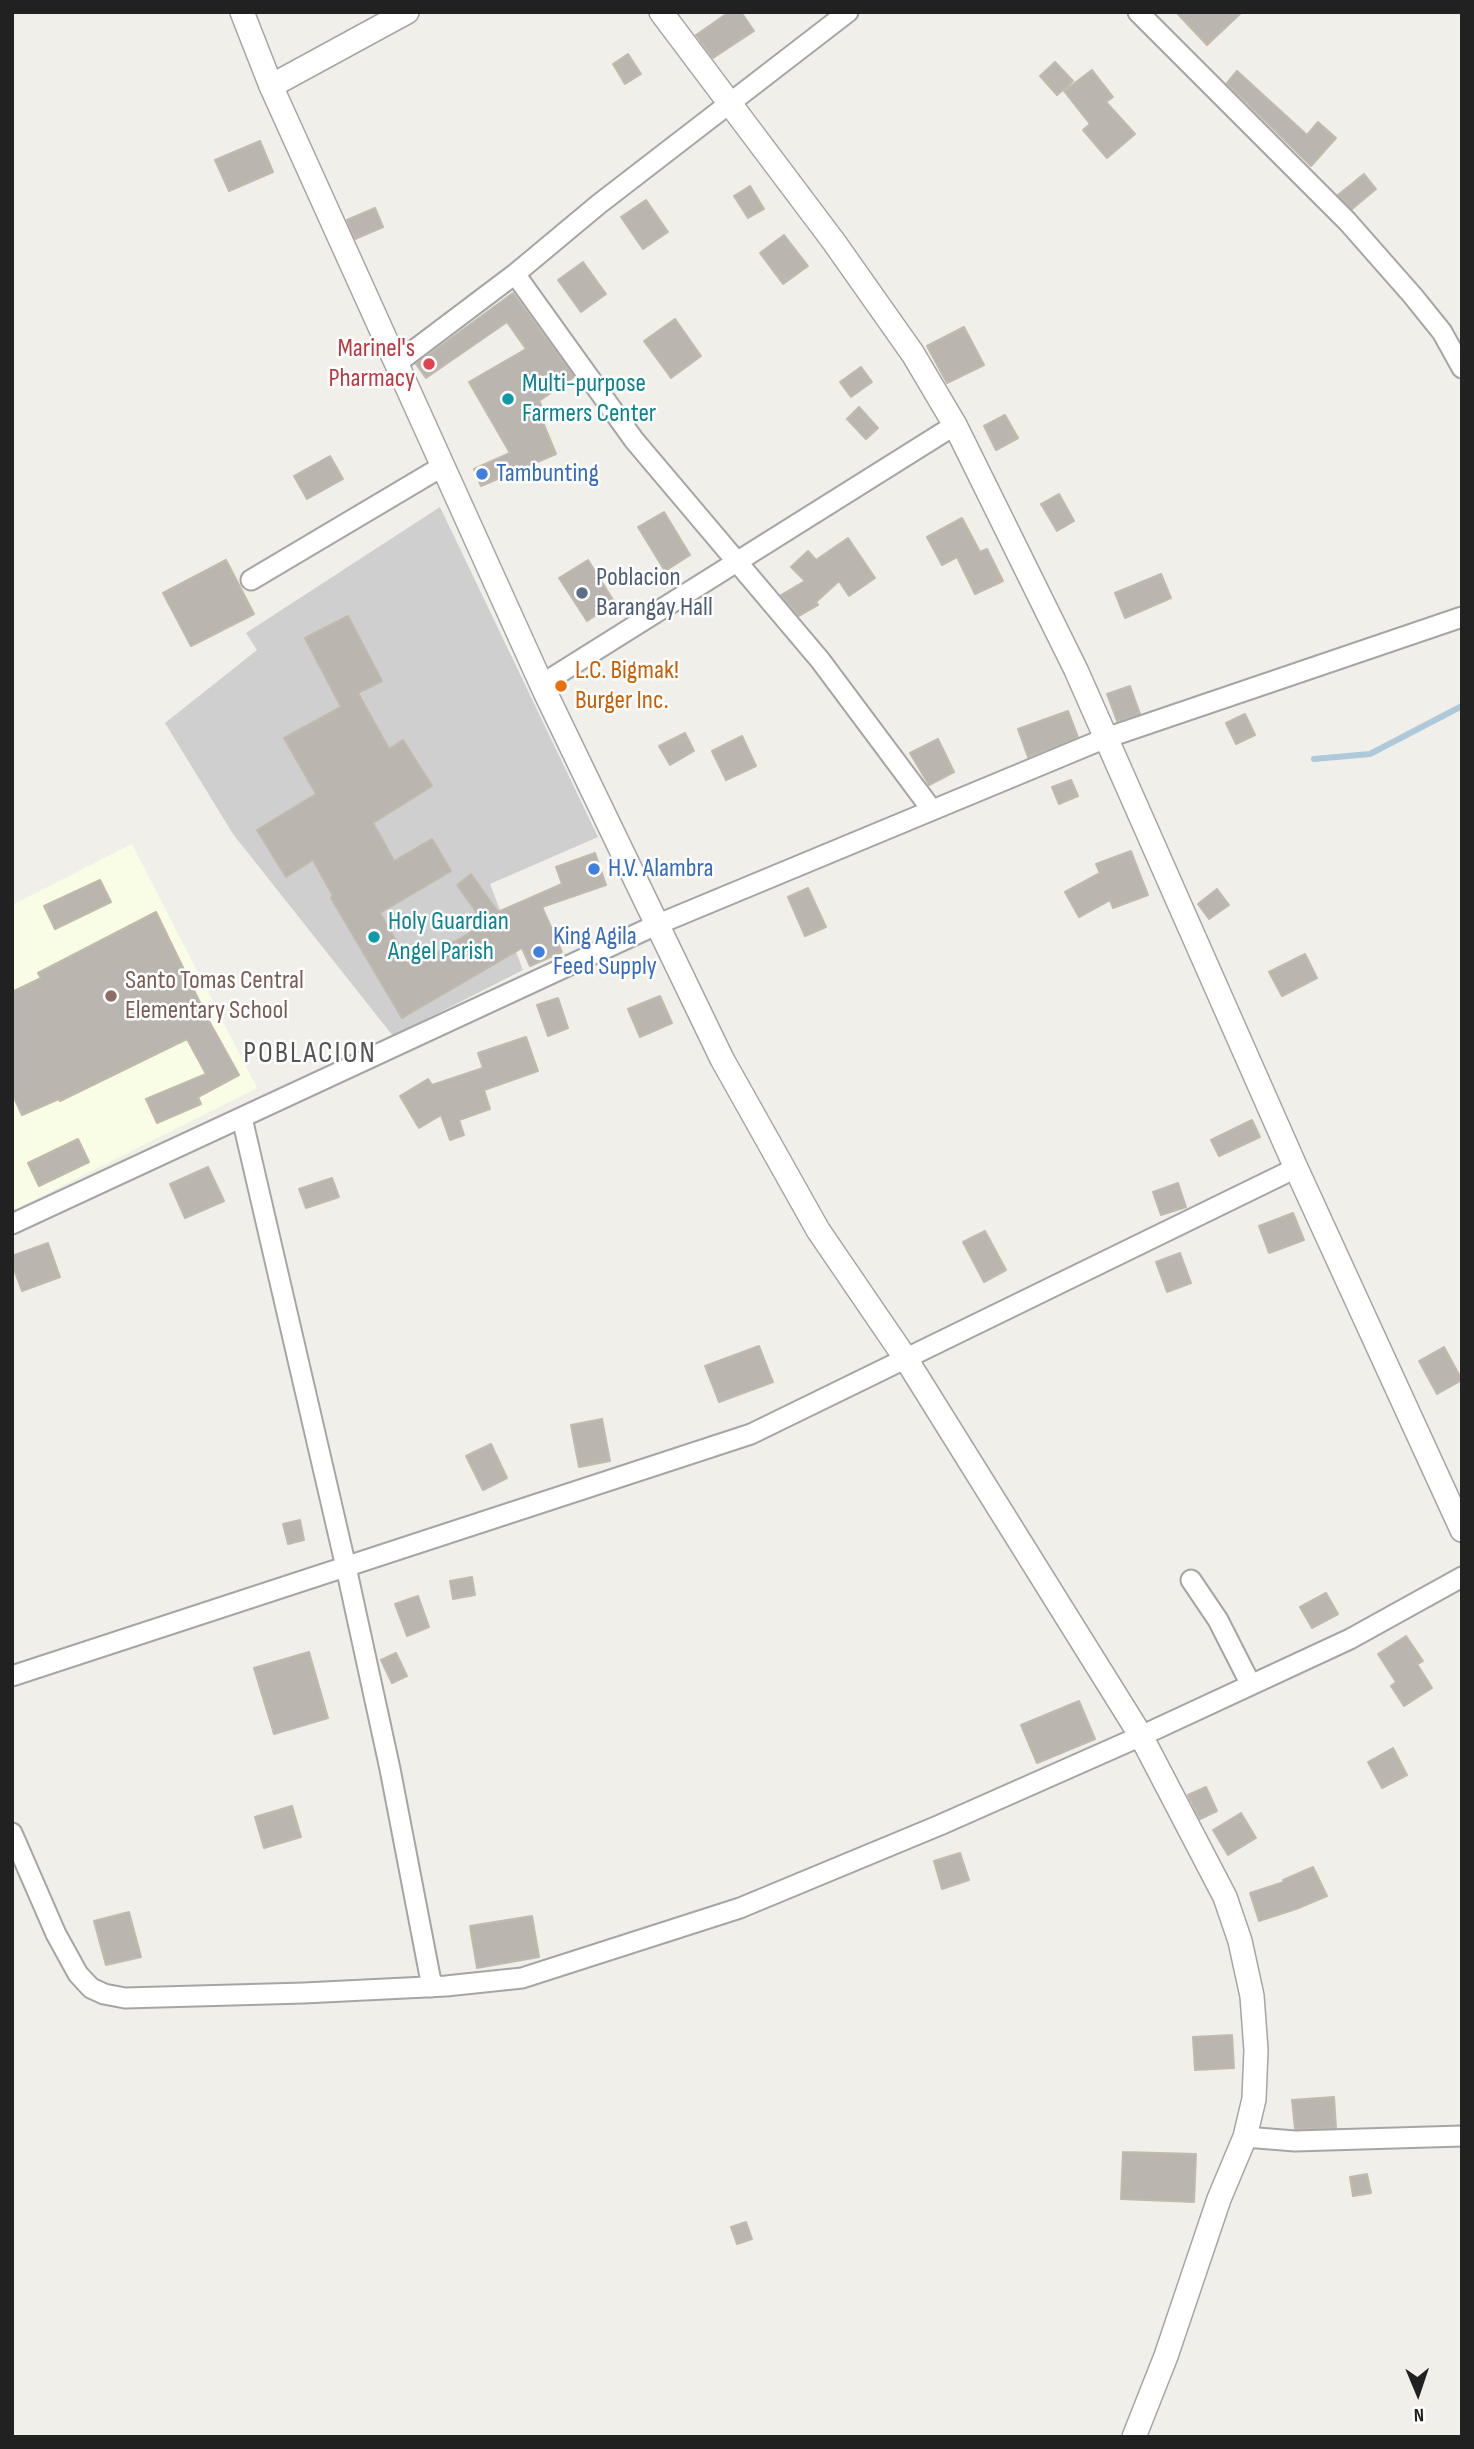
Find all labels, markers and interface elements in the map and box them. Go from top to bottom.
place label: Marinel's Pharmacy [328,333,415,394]
marker: Marinel's Pharmacy [421,356,437,372]
place label: Multi-purpose Farmers Center [522,368,656,430]
marker: Multi-purpose Farmers Center [500,391,516,407]
place label: Tambunting [496,458,599,490]
marker: Tambunting [474,466,490,482]
place label: Poblacion Barangay Hall [596,562,713,624]
marker: Poblacion Barangay Hall [574,585,590,601]
place label: L.C. Bigmak! Burger Inc. [575,655,679,716]
marker: L.C. Bigmak! Burger Inc. [553,678,569,694]
place label: H.V. Alambra [608,853,714,885]
marker: H.V. Alambra [586,861,602,877]
place label: Holy Guardian Angel Parish [388,906,509,968]
place label: King Agila Feed Supply [553,921,657,982]
marker: Holy Guardian Angel Parish [366,929,382,945]
marker: King Agila Feed Supply [531,944,547,960]
place label: Santo Tomas Central Elementary School [125,965,304,1026]
marker: Santo Tomas Central Elementary School [103,988,119,1004]
district label: POBLACION [244,1036,376,1072]
north arrow [1383,2358,1453,2428]
text: N [1413,2403,1424,2426]

